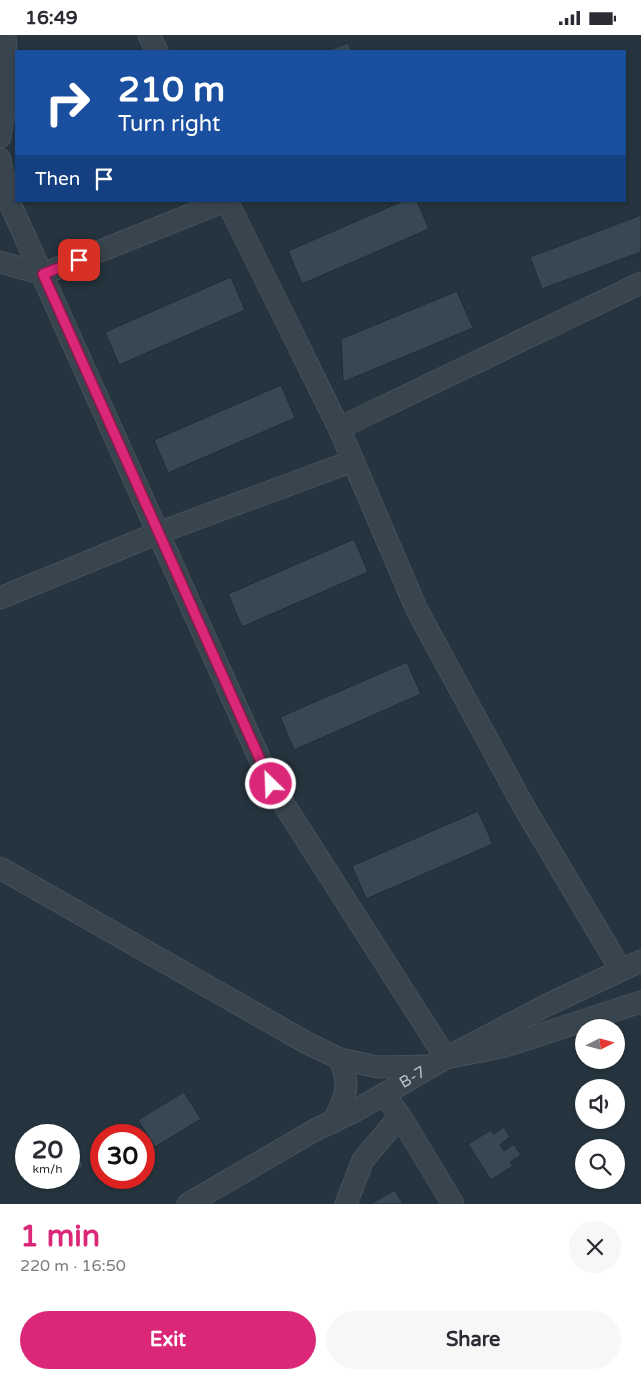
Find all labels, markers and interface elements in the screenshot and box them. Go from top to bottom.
text: 16:49 [25,7,78,29]
text: 210 m [118,69,225,111]
icon: right [35,70,100,135]
text: Turn right [118,111,220,137]
icon: arrive [90,165,118,193]
text: Then [35,168,80,190]
pin [58,239,100,281]
icon: arrive [65,246,93,274]
position arrow [244,757,296,809]
north arrow [575,1019,625,1069]
map controls [575,1019,625,1189]
street label: B-7 [396,1062,429,1093]
button: sound [575,1079,625,1129]
speed limit sign: 30 [90,1124,155,1189]
text: 20 [32,1135,63,1165]
button: search [575,1139,625,1189]
text: km/h [32,1162,63,1176]
text: 1 min [20,1218,100,1255]
button: close [569,1221,621,1273]
text: 220 m · 16:50 [20,1256,126,1276]
button: Exit [20,1311,316,1369]
button: Share [326,1311,621,1369]

